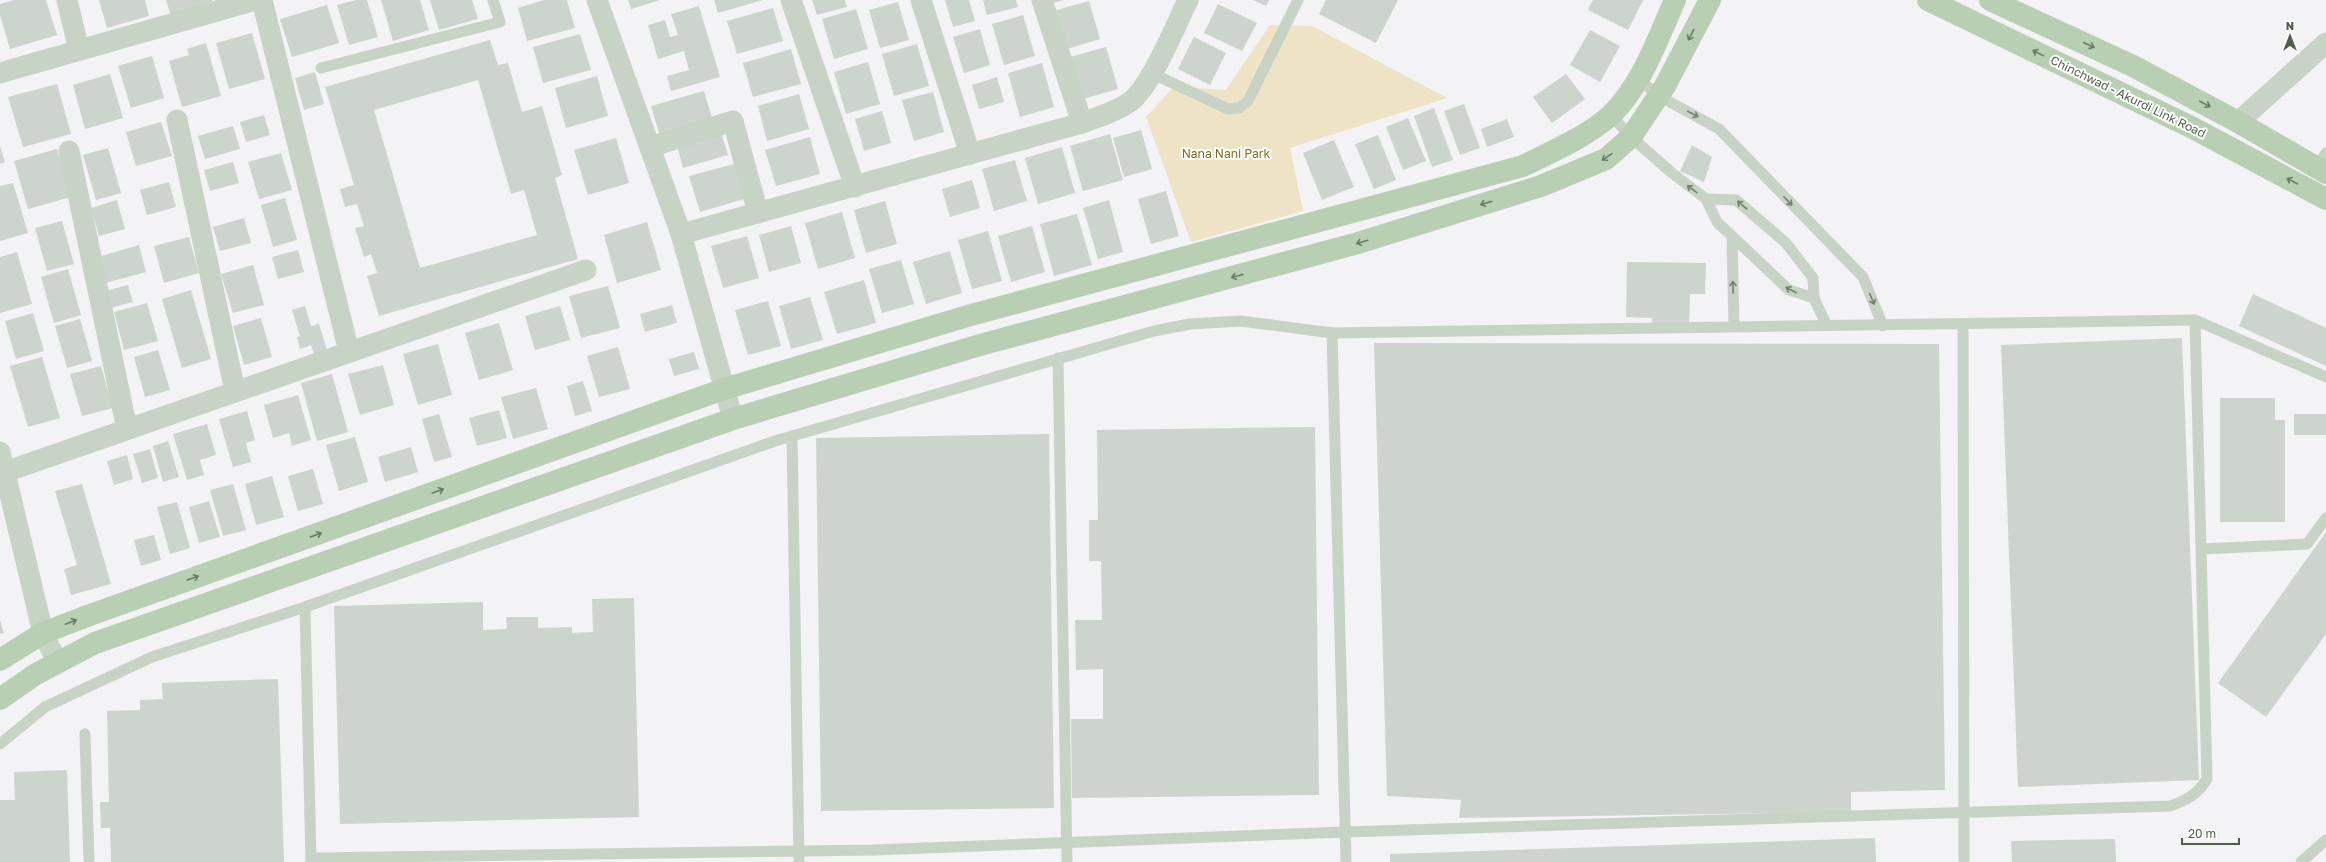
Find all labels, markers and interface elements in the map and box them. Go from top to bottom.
north arrow [2270,16,2310,56]
text: N [2286,19,2294,32]
one-way arrow [1687,28,1695,40]
one-way arrow [2083,42,2095,50]
one-way arrow [2032,49,2044,56]
street label: Chinchwad - Akurdi Link Road [2048,52,2208,141]
one-way arrow [2199,101,2211,108]
one-way arrow [1687,110,1699,118]
park label: Nana Nani Park [1182,146,1270,161]
one-way arrow [1602,153,1613,161]
one-way arrow [2286,176,2298,184]
one-way arrow [1687,184,1698,193]
one-way arrow [1783,196,1793,206]
one-way arrow [1480,200,1493,207]
one-way arrow [1737,200,1747,209]
one-way arrow [1356,239,1369,246]
one-way arrow [1230,273,1243,280]
one-way arrow [1729,281,1737,294]
one-way arrow [1785,286,1797,293]
one-way arrow [1869,292,1876,304]
one-way arrow [432,487,444,495]
one-way arrow [309,530,321,538]
one-way arrow [187,574,200,581]
one-way arrow [65,617,77,625]
scale bar [2182,820,2239,846]
text: 20 m [2188,826,2216,841]

